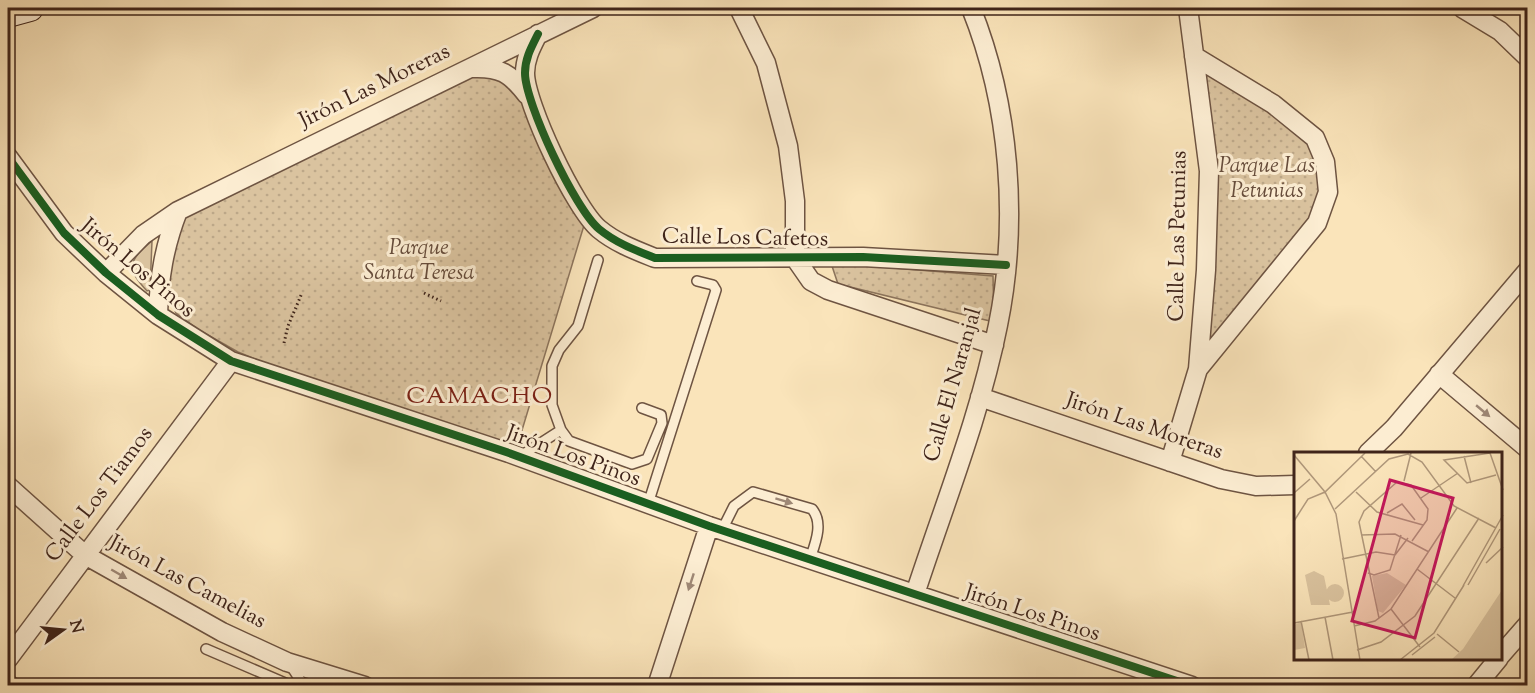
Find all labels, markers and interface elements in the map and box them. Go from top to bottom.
street label: Jirón Las Moreras [293,37,456,138]
street label: Calle Las Petunias [1162,150,1196,322]
park label: Parque Las Petunias [1219,151,1315,208]
street label: Jirón Los Pinos [72,211,201,327]
street label: Calle Los Cafetos [662,222,828,256]
park label: Parque Santa Teresa [364,233,474,290]
street label: Calle El Naranjal [917,304,991,466]
district label: CAMACHO [406,380,554,414]
street label: Jirón Las Moreras [1060,385,1227,469]
one-way arrow [1475,404,1490,417]
street label: Jirón Los Pinos [500,418,645,496]
street label: Calle Los Tiamos [38,420,162,570]
inset map [1294,452,1502,660]
one-way arrow [775,497,793,506]
street label: Jirón Las Camelias [102,528,271,638]
one-way arrow [111,569,128,579]
one-way arrow [686,573,696,591]
street label: Jirón Los Pinos [959,577,1104,651]
north arrow [33,600,93,660]
text: N [62,618,88,636]

